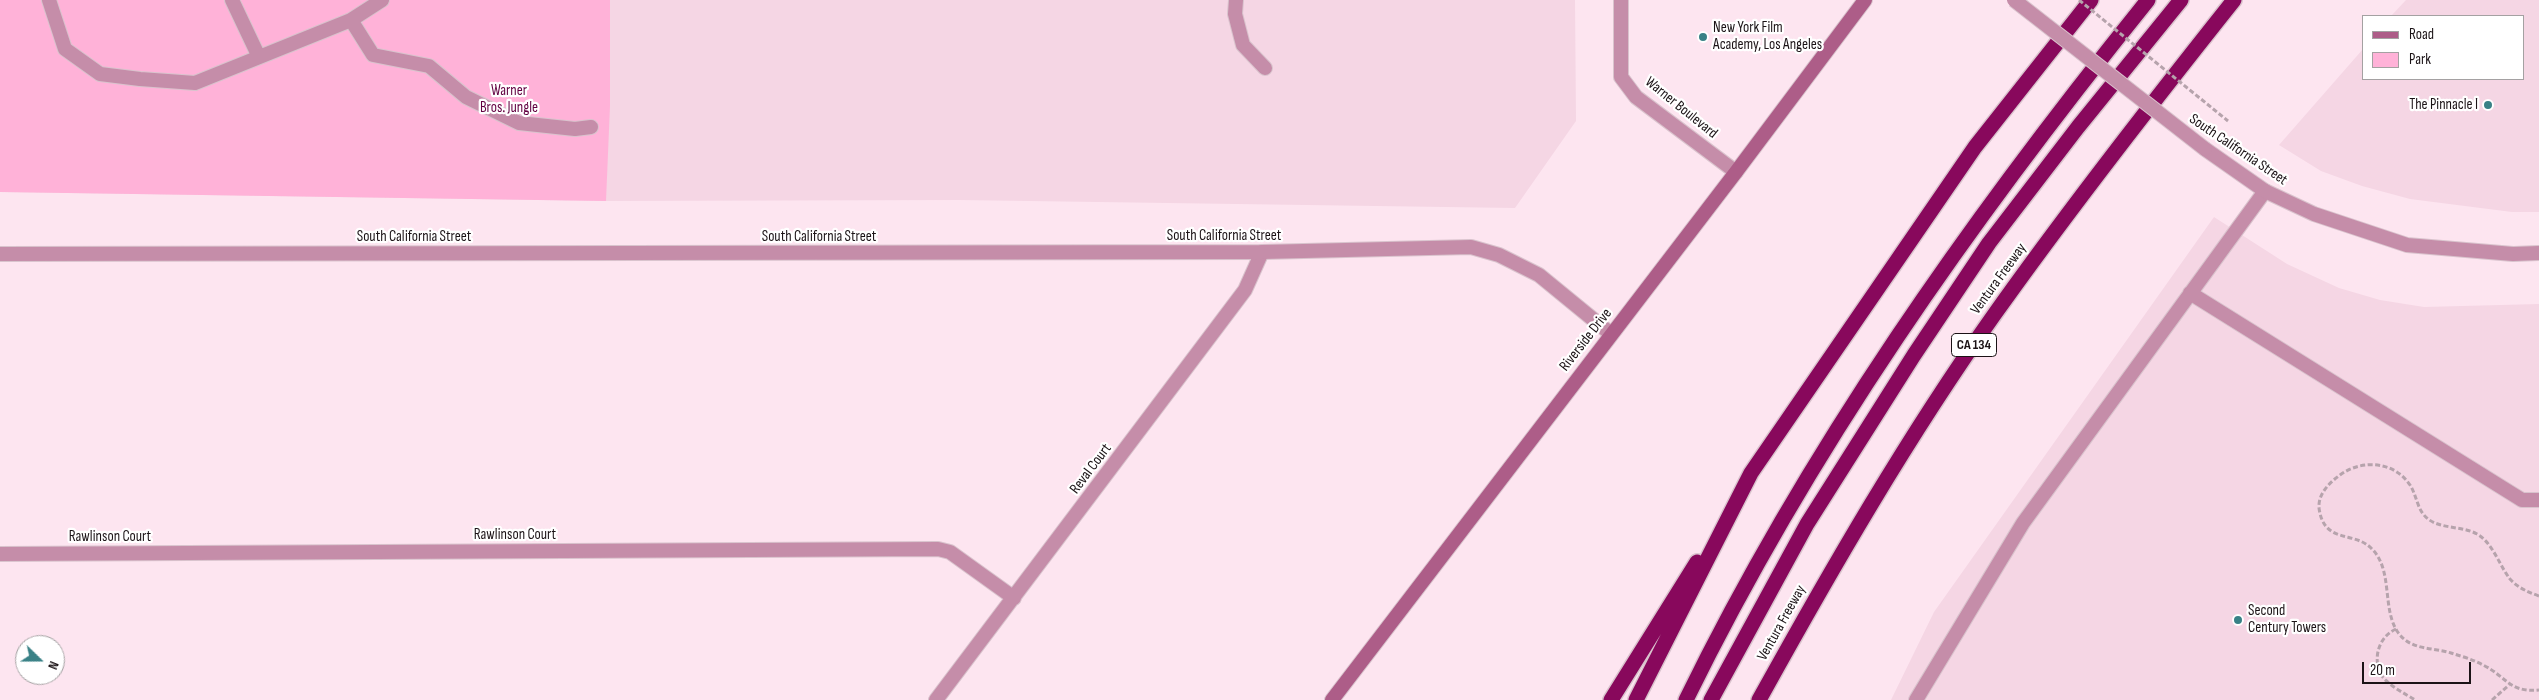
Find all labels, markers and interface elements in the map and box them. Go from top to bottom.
legend [2362,15,2524,80]
place label: New York Film Academy, Los Angeles [1713,19,1822,54]
text: Road [2409,25,2434,44]
marker: New York Film Academy, Los Angeles [1697,31,1709,43]
text: Park [2409,50,2431,69]
street label: Warner Boulevard [1641,73,1721,143]
park label: Warner Bros. Jungle [480,82,538,117]
place label: The Pinnacle I [2409,96,2478,114]
marker: The Pinnacle I [2482,99,2494,111]
street label: South California Street [2185,111,2291,189]
street label: South California Street [1167,227,1281,245]
street label: South California Street [357,228,471,246]
street label: South California Street [762,228,876,246]
street label: Ventura Freeway [1967,240,2031,318]
street label: Riverside Drive [1556,305,1616,375]
road number: CA 134 [1952,334,1996,356]
street label: Reval Court [1066,440,1116,498]
street label: Rawlinson Court [474,526,556,544]
street label: Rawlinson Court [69,528,151,546]
street label: Ventura Freeway [1754,582,1810,664]
place label: Second Century Towers [2248,602,2326,637]
marker: Second Century Towers [2232,614,2244,626]
north arrow [15,635,65,685]
scale bar [2364,652,2473,684]
text: N [44,659,63,672]
text: 20 m [2370,661,2395,680]

